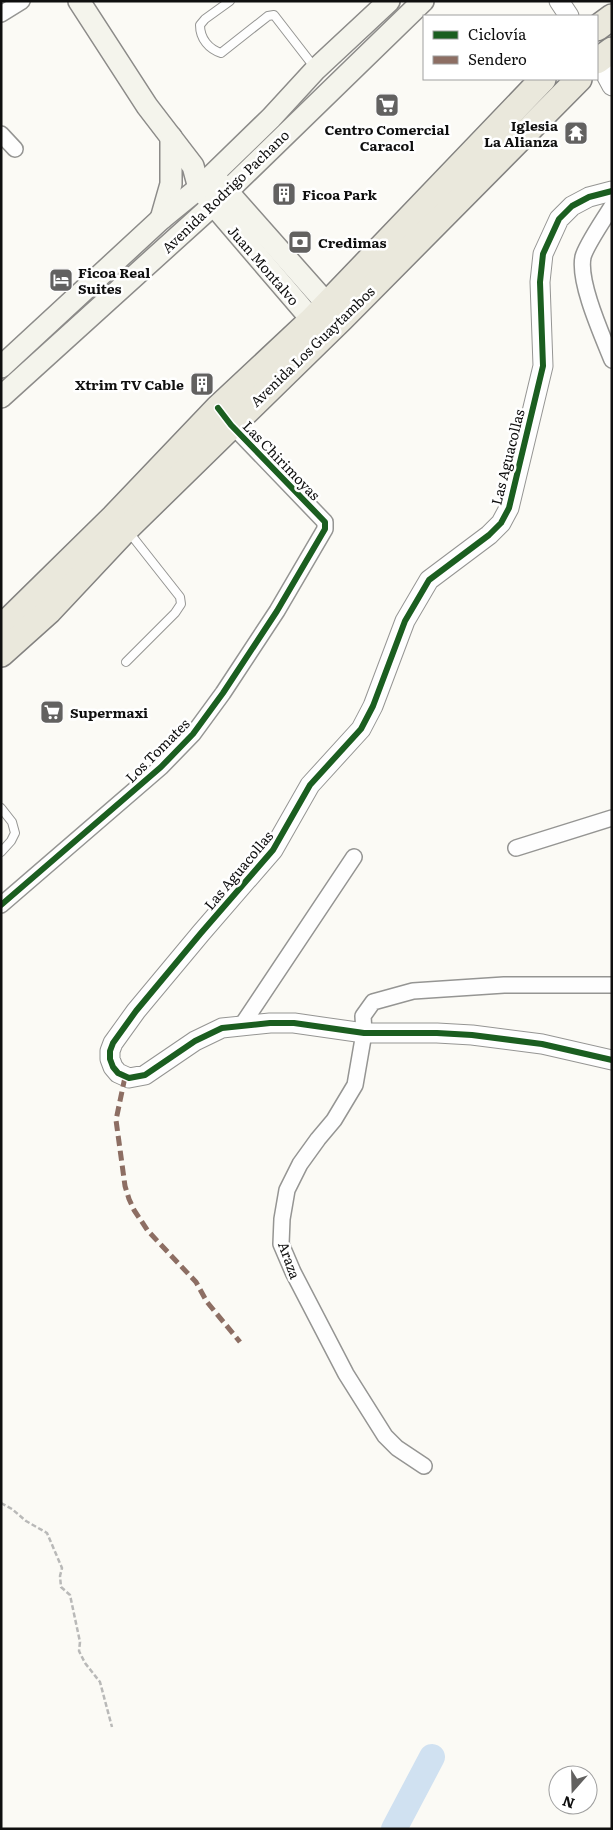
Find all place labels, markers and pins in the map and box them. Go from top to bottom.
supermarket icon: Centro Comercial Caracol [374,92,400,118]
place label: Iglesia La Alianza [484,115,559,151]
place label: Centro Comercial Caracol [324,119,450,155]
temple icon: Iglesia La Alianza [563,120,589,146]
building icon: Ficoa Park [271,181,297,207]
place label: Ficoa Park [302,184,378,204]
bank icon: Credimas [287,229,313,255]
place label: Credimas [318,232,387,252]
place label: Ficoa Real Suites [78,262,150,298]
hotel icon: Ficoa Real Suites [48,267,74,293]
building icon: Xtrim TV Cable [189,371,215,397]
place label: Xtrim TV Cable [75,374,184,394]
supermarket icon: Supermaxi [39,699,65,725]
place label: Supermaxi [70,702,148,722]

